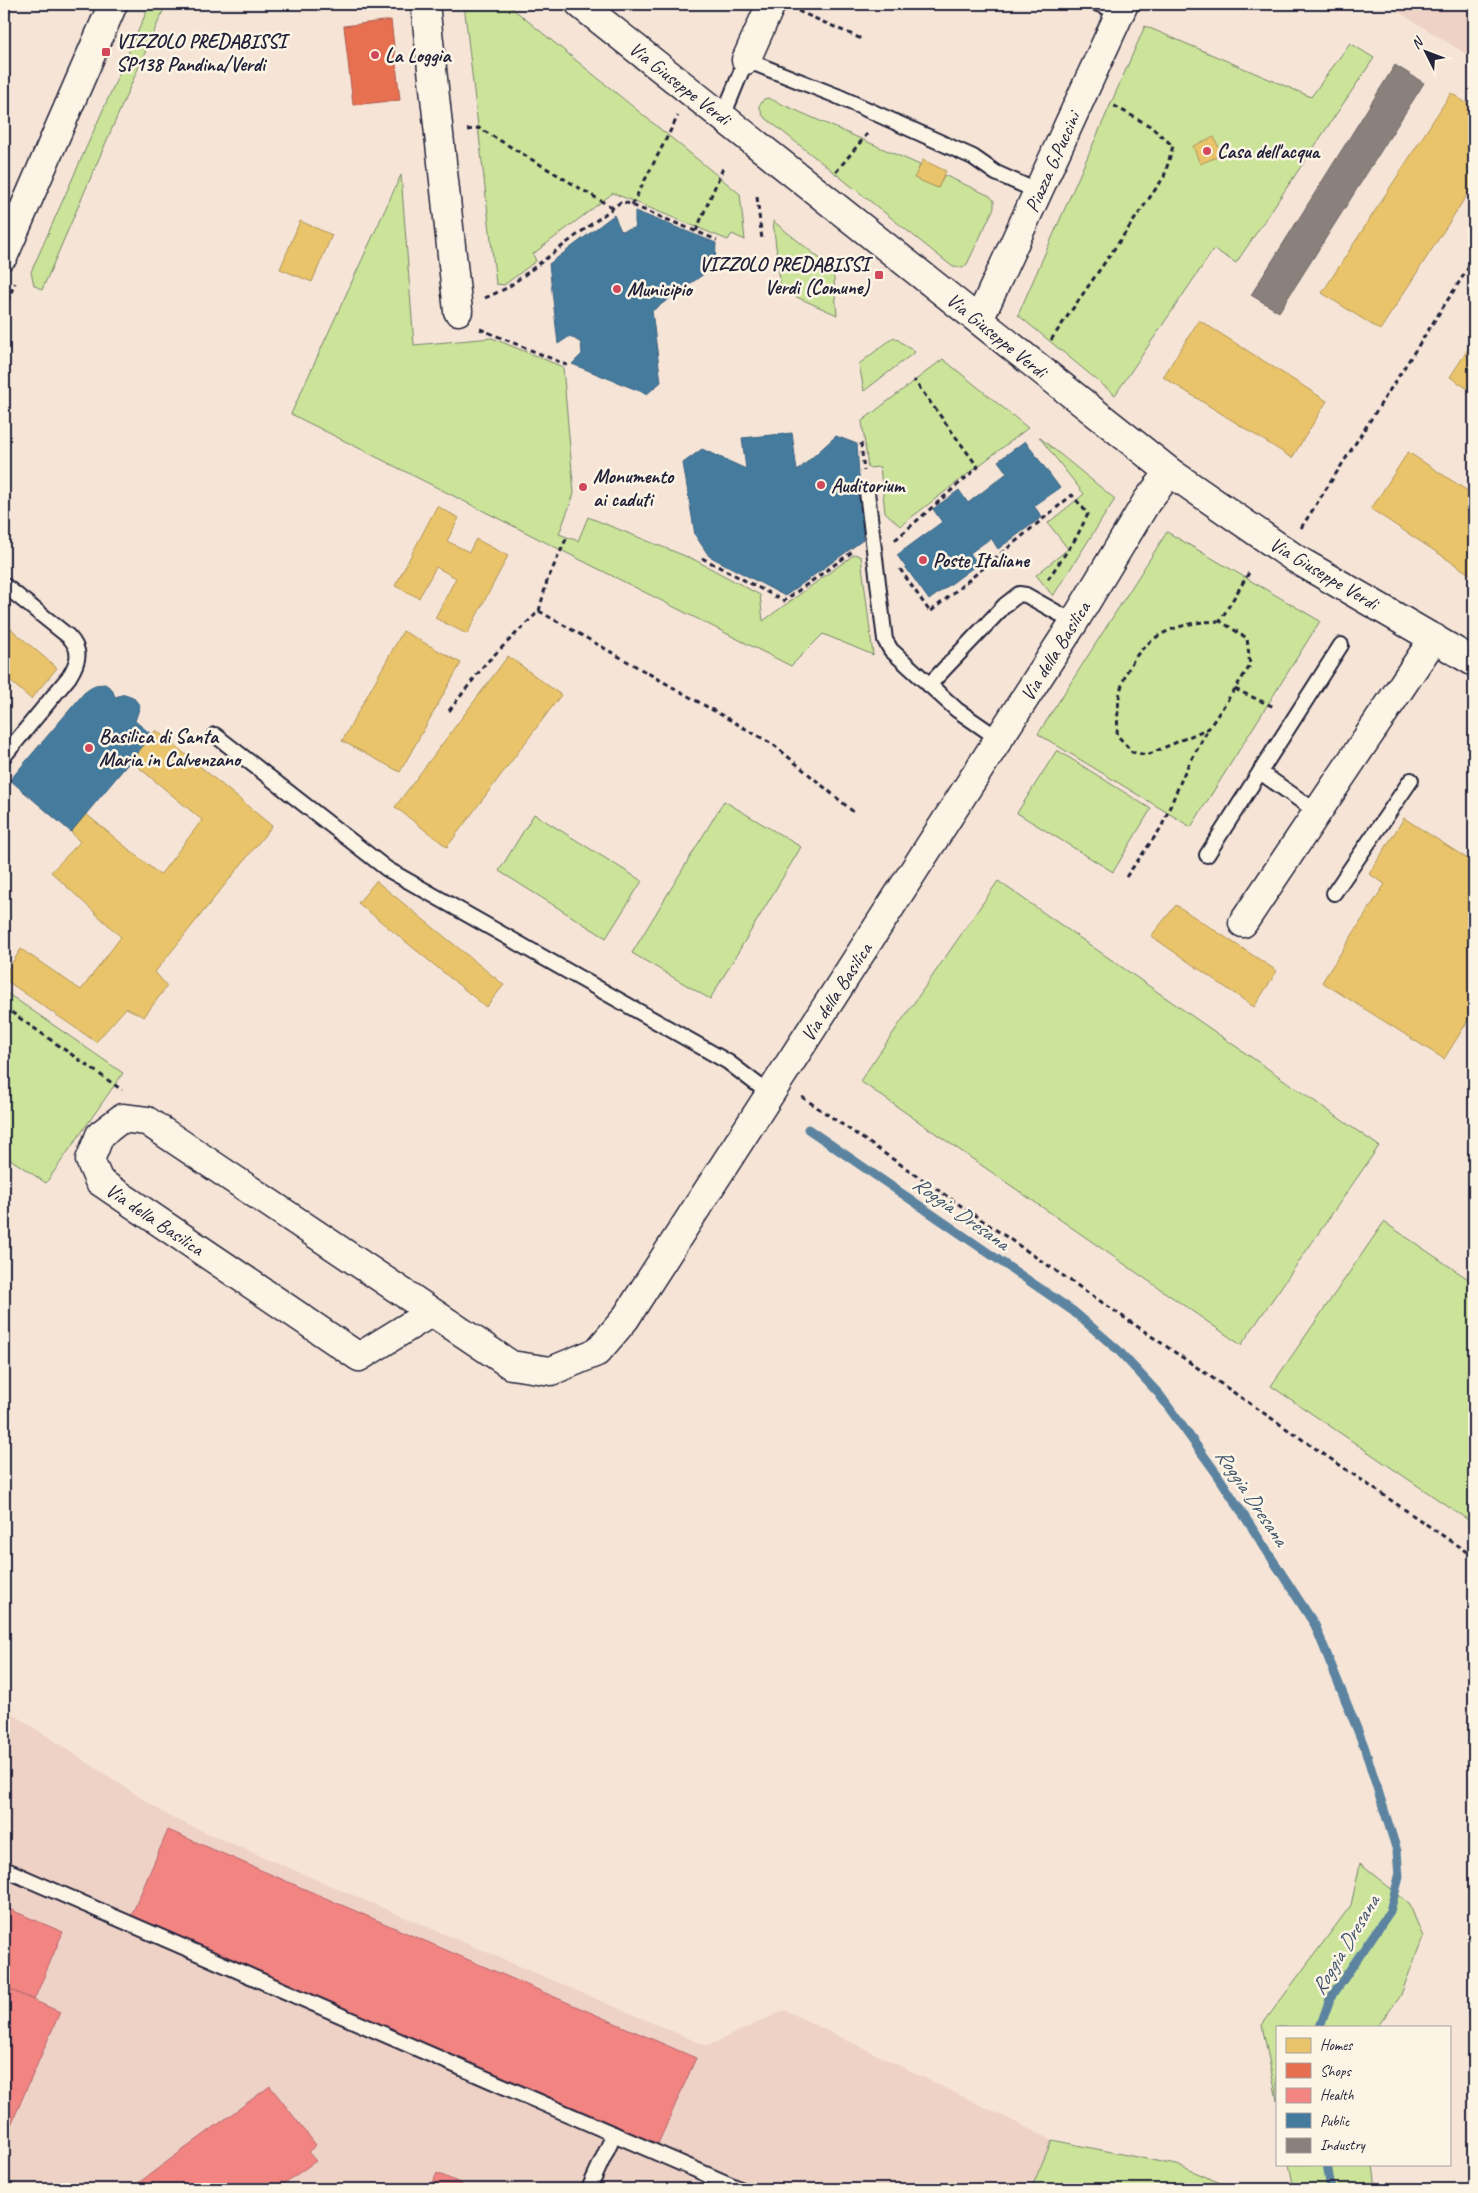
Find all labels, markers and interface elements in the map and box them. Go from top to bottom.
north arrow [1400,28,1450,78]
place label: VIZZOLO PREDABISSI SP138 Pandina/Verdi [116,29,291,77]
text: N [1407,33,1427,53]
street label: Via Giuseppe Verdi [624,36,737,132]
place label: La Loggia [385,43,453,68]
marker: VIZZOLO PREDABISSI SP138 Pandina/Verdi [100,46,112,58]
marker: La Loggia [369,49,381,61]
street label: Piazza G.Puccini [1019,106,1087,216]
place label: Casa dell'acqua [1217,139,1321,164]
marker: Casa dell'acqua [1201,145,1213,157]
place label: VIZZOLO PREDABISSI Verdi (Comune) [699,252,874,300]
marker: VIZZOLO PREDABISSI Verdi (Comune) [873,269,885,281]
place label: Municipio [627,277,693,302]
marker: Municipio [611,283,623,295]
street label: Via Giuseppe Verdi [941,287,1054,385]
place label: Monumento ai caduti [593,464,675,512]
place label: Auditorium [831,473,906,498]
marker: Auditorium [815,479,827,491]
marker: Monumento ai caduti [577,481,589,493]
street label: Via Giuseppe Verdi [1265,531,1384,617]
place label: Poste Italiane [933,548,1030,573]
marker: Poste Italiane [917,554,929,566]
street label: Via della Basilica [1015,595,1097,706]
place label: Basilica di Santa Maria in Calvenzano [99,724,242,772]
marker: Basilica di Santa Maria in Calvenzano [83,742,95,754]
street label: Via della Basilica [795,937,879,1046]
water label: Roggia Dresana [908,1170,1016,1257]
street label: Via della Basilica [101,1178,210,1262]
water label: Roggia Dresana [1210,1444,1295,1552]
water label: Roggia Dresana [1305,1889,1386,1999]
legend [1276,2026,1450,2166]
text: Homes [1320,2036,1354,2055]
text: Shops [1320,2062,1353,2081]
text: Health [1320,2086,1354,2105]
text: Public [1320,2112,1350,2131]
text: Industry [1320,2136,1367,2155]

